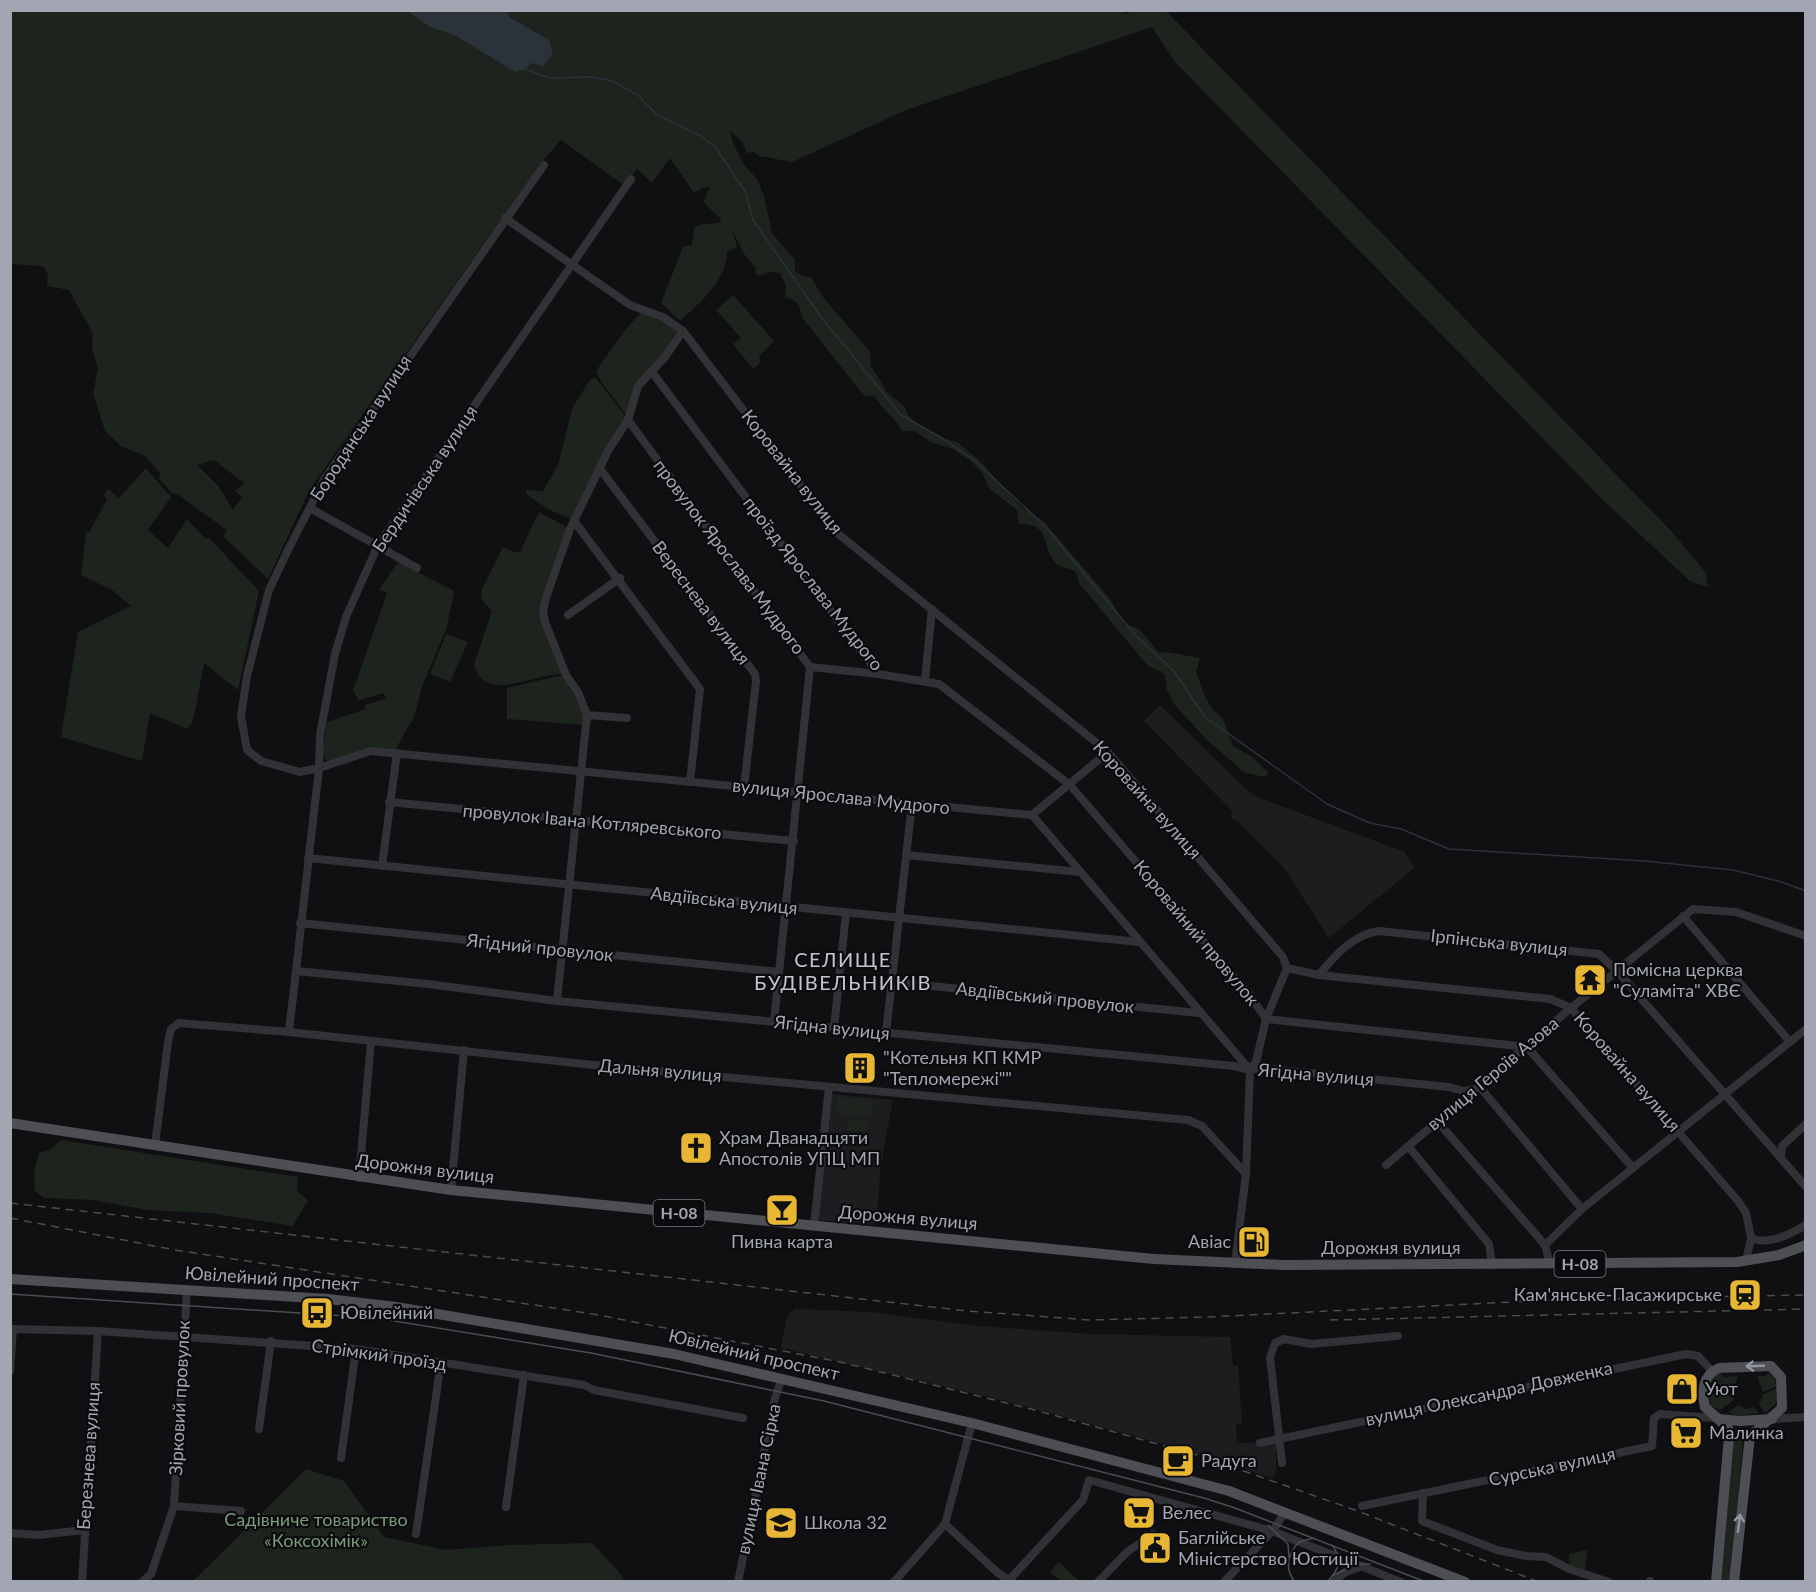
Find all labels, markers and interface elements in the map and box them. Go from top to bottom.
street label: Бородянська вулиця [305,350,415,504]
street label: Бердичівська вулиця [367,401,481,556]
street label: Коровайна вулиця [737,405,848,538]
street label: провулок Ярослава Мудрого [649,455,810,658]
street label: проїзд Ярослава Мудрого [739,492,889,675]
street label: Вереснева вулиця [648,536,755,669]
street label: Коровайна вулиця [1089,736,1207,863]
street label: вулиця Ярослава Мудрого [731,774,951,818]
street label: провулок Івана Котляревського [462,799,722,843]
street label: Коровайний провулок [1129,855,1265,1010]
street label: Авдіївська вулиця [650,881,799,919]
street label: Ірпінська вулиця [1430,924,1569,960]
street label: Ягідний провулок [464,928,615,966]
district label: СЕЛИЩЕ БУДІВЕЛЬНИКІВ [754,947,932,994]
place label: Помісна церква "Суламіта" ХВЄ [1613,958,1743,1001]
temple icon: Помісна церква "Суламіта" ХВЄ [1572,962,1608,998]
street label: Авдіївський провулок [955,977,1136,1017]
street label: Коровайна вулиця [1570,1007,1686,1136]
street label: Ягідна вулиця [772,1010,891,1044]
street label: вулиця Героїв Азова [1422,1012,1563,1135]
place label: "Котельня КП КМР "Тепломережi"" [883,1046,1042,1089]
building icon: "Котельня КП КМР "Тепломережi"" [842,1050,878,1086]
street label: Дальня вулиця [598,1054,723,1086]
street label: Ягідна вулиця [1256,1058,1375,1090]
place label: Храм Дванадцяти Апостолів УПЦ МП [719,1126,880,1169]
church icon: Храм Дванадцяти Апостолів УПЦ МП [678,1130,714,1166]
street label: Дорожня вулиця [355,1149,496,1187]
bar icon: Пивна карта [764,1192,800,1228]
road number: Н-08 [654,1200,704,1226]
street label: Дорожня вулиця [838,1200,978,1234]
fuel station icon: Авіас [1236,1224,1272,1260]
place label: Пивна карта [731,1230,833,1252]
place label: Авіас [1188,1230,1231,1252]
street label: Дорожня вулиця [1321,1236,1461,1258]
road number: Н-08 [1554,1251,1606,1277]
street label: Ювілейний проспект [184,1261,360,1295]
station icon: Кам'янське-Пасажирське [1727,1277,1763,1313]
place label: Кам'янське-Пасажирське [1514,1283,1722,1305]
bus stop icon: Ювілейний [299,1295,335,1331]
place label: Ювілейний [340,1301,433,1323]
street label: Зірковий провулок [164,1319,194,1476]
street label: Ювілейний проспект [667,1324,842,1384]
street label: Стрімкий проїзд [310,1334,448,1374]
street label: вулиця Олександра Довженка [1363,1356,1614,1430]
one-way arrow [1746,1361,1766,1372]
shop icon: Уют [1664,1371,1700,1407]
place label: Уют [1705,1377,1738,1399]
street label: Березнева вулиця [72,1381,104,1531]
street label: вулиця Івана Сірка [731,1401,785,1556]
supermarket icon: Малинка [1668,1415,1704,1451]
place label: Малинка [1709,1421,1784,1443]
street label: Сурська вулиця [1486,1442,1617,1490]
cafe icon: Радуга [1160,1443,1196,1479]
place label: Радуга [1201,1449,1257,1471]
supermarket icon: Велес [1121,1495,1157,1531]
place label: Велес [1162,1501,1212,1523]
school or university icon: Школа 32 [763,1505,799,1541]
park label: Садівниче товариство «Коксохімік» [224,1508,408,1551]
place label: Школа 32 [804,1511,887,1533]
one-way arrow [1733,1514,1744,1534]
place label: Баглійське Міністерство Юстиції [1178,1526,1359,1569]
public building icon: Баглійське Міністерство Юстиції [1137,1530,1173,1566]

